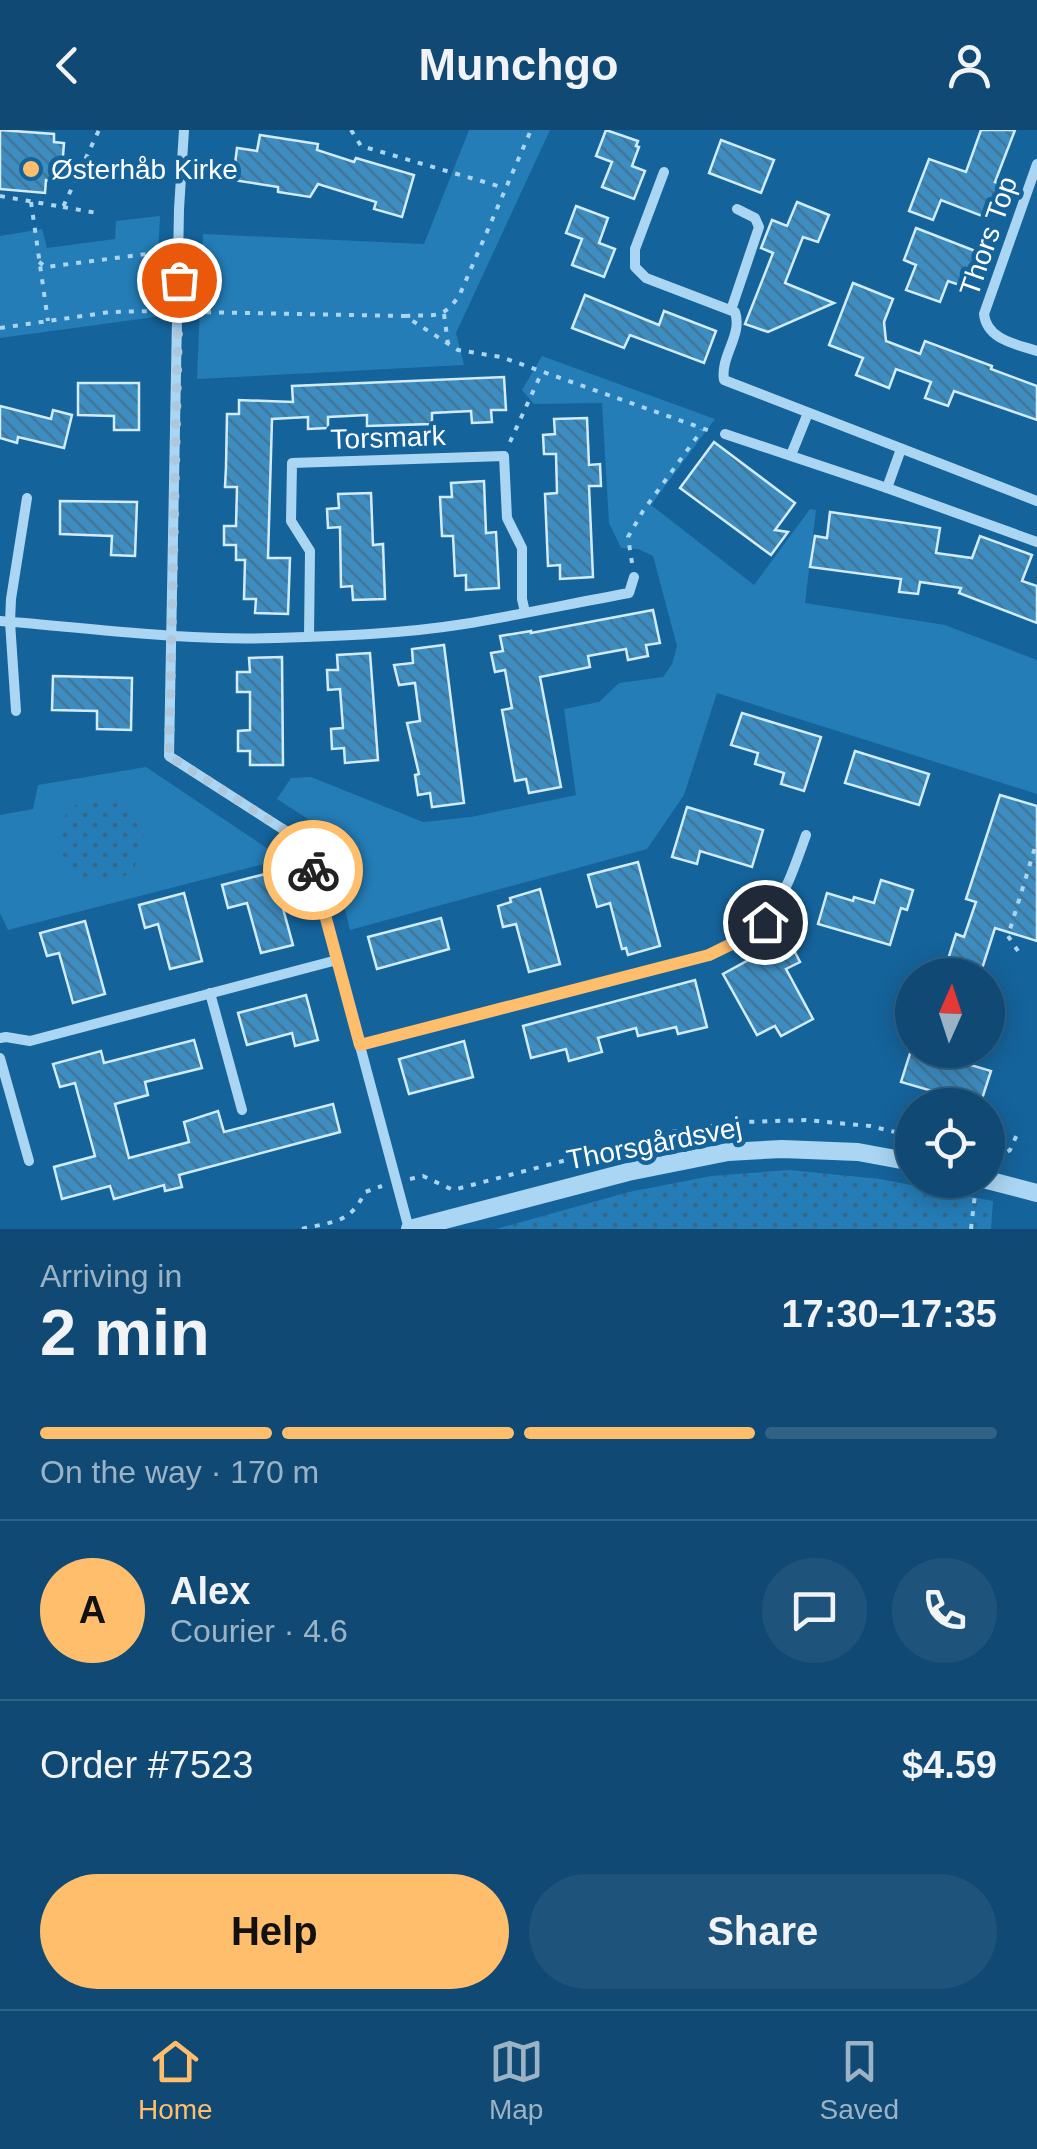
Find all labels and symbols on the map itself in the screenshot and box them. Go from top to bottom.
place label: Østerhåb Kirke [51,154,238,185]
marker: Østerhåb Kirke [20,158,42,180]
street label: Thors Top [954,172,1023,300]
pin [137,238,222,323]
street label: Torsmark [330,420,447,455]
courier [263,820,363,920]
pin [723,880,808,965]
north arrow [895,958,1005,1068]
street label: Thorsgårdsvej [564,1111,744,1176]

